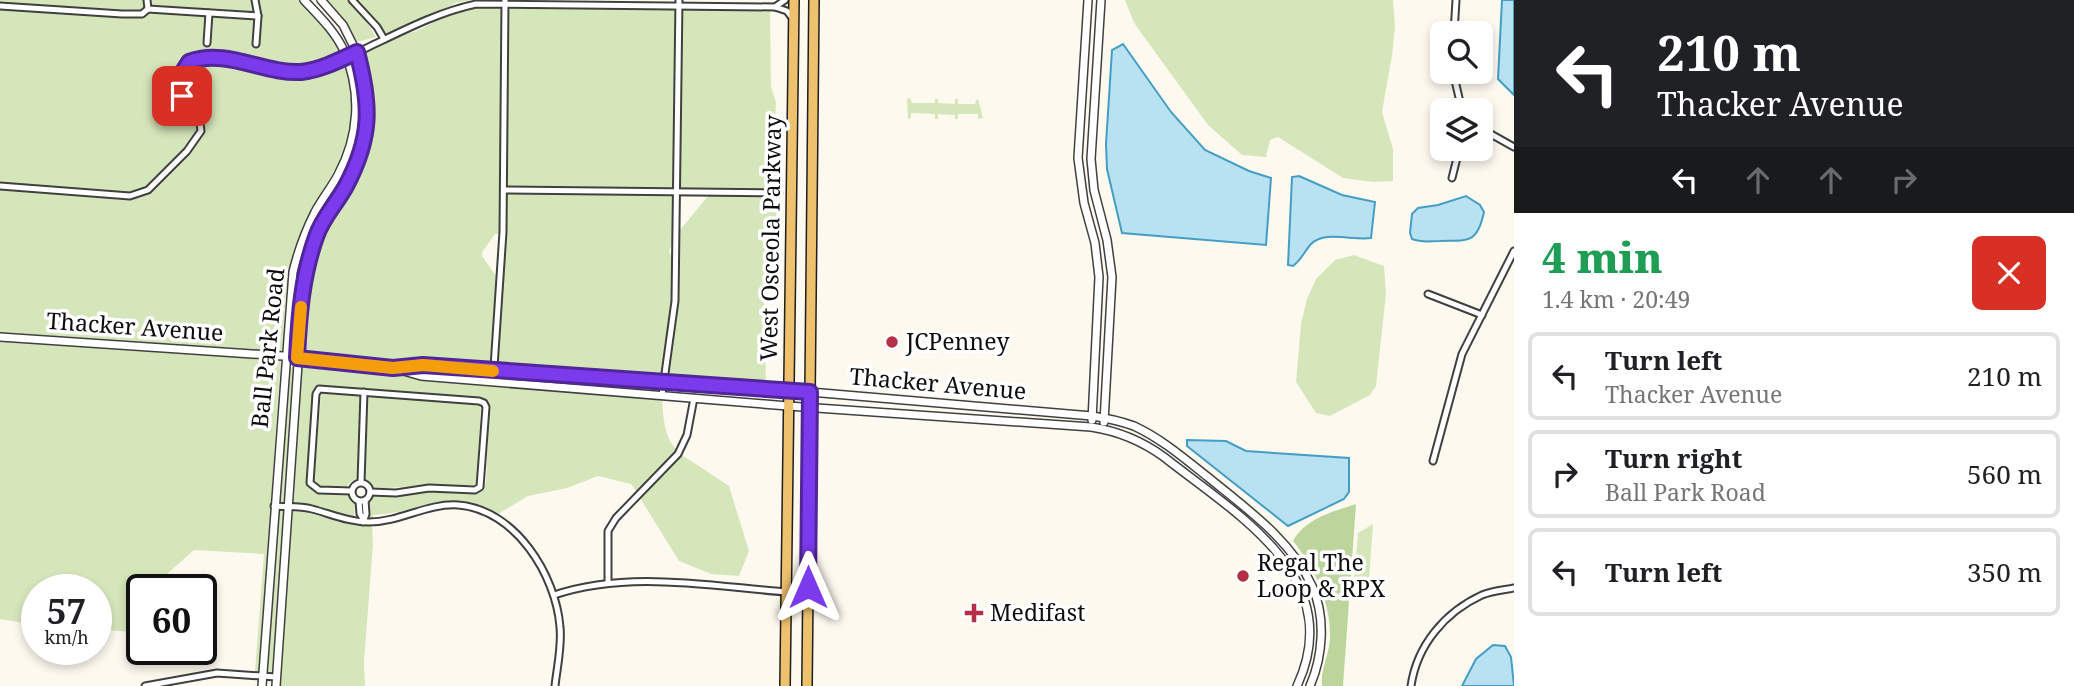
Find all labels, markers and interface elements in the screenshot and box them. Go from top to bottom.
text: 210 m [1657,19,1801,85]
map controls [1430,21,1493,161]
button: search [1430,21,1493,84]
icon: left [1542,28,1633,119]
pin [152,66,212,126]
icon: arrive [163,77,201,115]
text: Thacker Avenue [1657,82,1904,125]
button: layers [1430,98,1493,161]
street label: West Osceola Parkway [752,115,788,361]
icon: left [1666,161,1704,199]
icon: ahead [1739,161,1777,199]
icon: ahead [1812,161,1850,199]
icon: right [1885,161,1923,199]
text: 4 min [1542,228,1663,285]
button: close [1972,236,2046,310]
street label: Ball Park Road [243,266,291,430]
text: 1.4 km · 20:49 [1542,283,1690,315]
street label: Thacker Avenue [46,304,225,348]
place label: JCPenney [905,325,1010,357]
marker: JCPenney [884,334,900,350]
text: Turn left [1605,342,1722,378]
icon: left [1546,357,1584,395]
text: 210 m [1967,358,2042,394]
street label: Thacker Avenue [848,359,1028,407]
text: Thacker Avenue [1605,378,1782,410]
text: Turn right [1605,440,1742,476]
icon: right [1546,455,1584,493]
text: 560 m [1967,456,2042,492]
text: Ball Park Road [1605,476,1766,508]
place label: Regal The Loop & RPX [1257,546,1385,604]
position arrow [771,550,845,624]
icon: left [1546,553,1584,591]
text: Turn left [1605,554,1722,590]
text: 350 m [1967,554,2042,590]
marker: Regal The Loop & RPX [1235,568,1251,584]
speed limit sign: 60 [126,574,217,665]
text: 57 [47,587,86,634]
place label: Medifast [990,596,1085,628]
marker: Medifast [964,603,984,623]
text: km/h [44,625,89,649]

